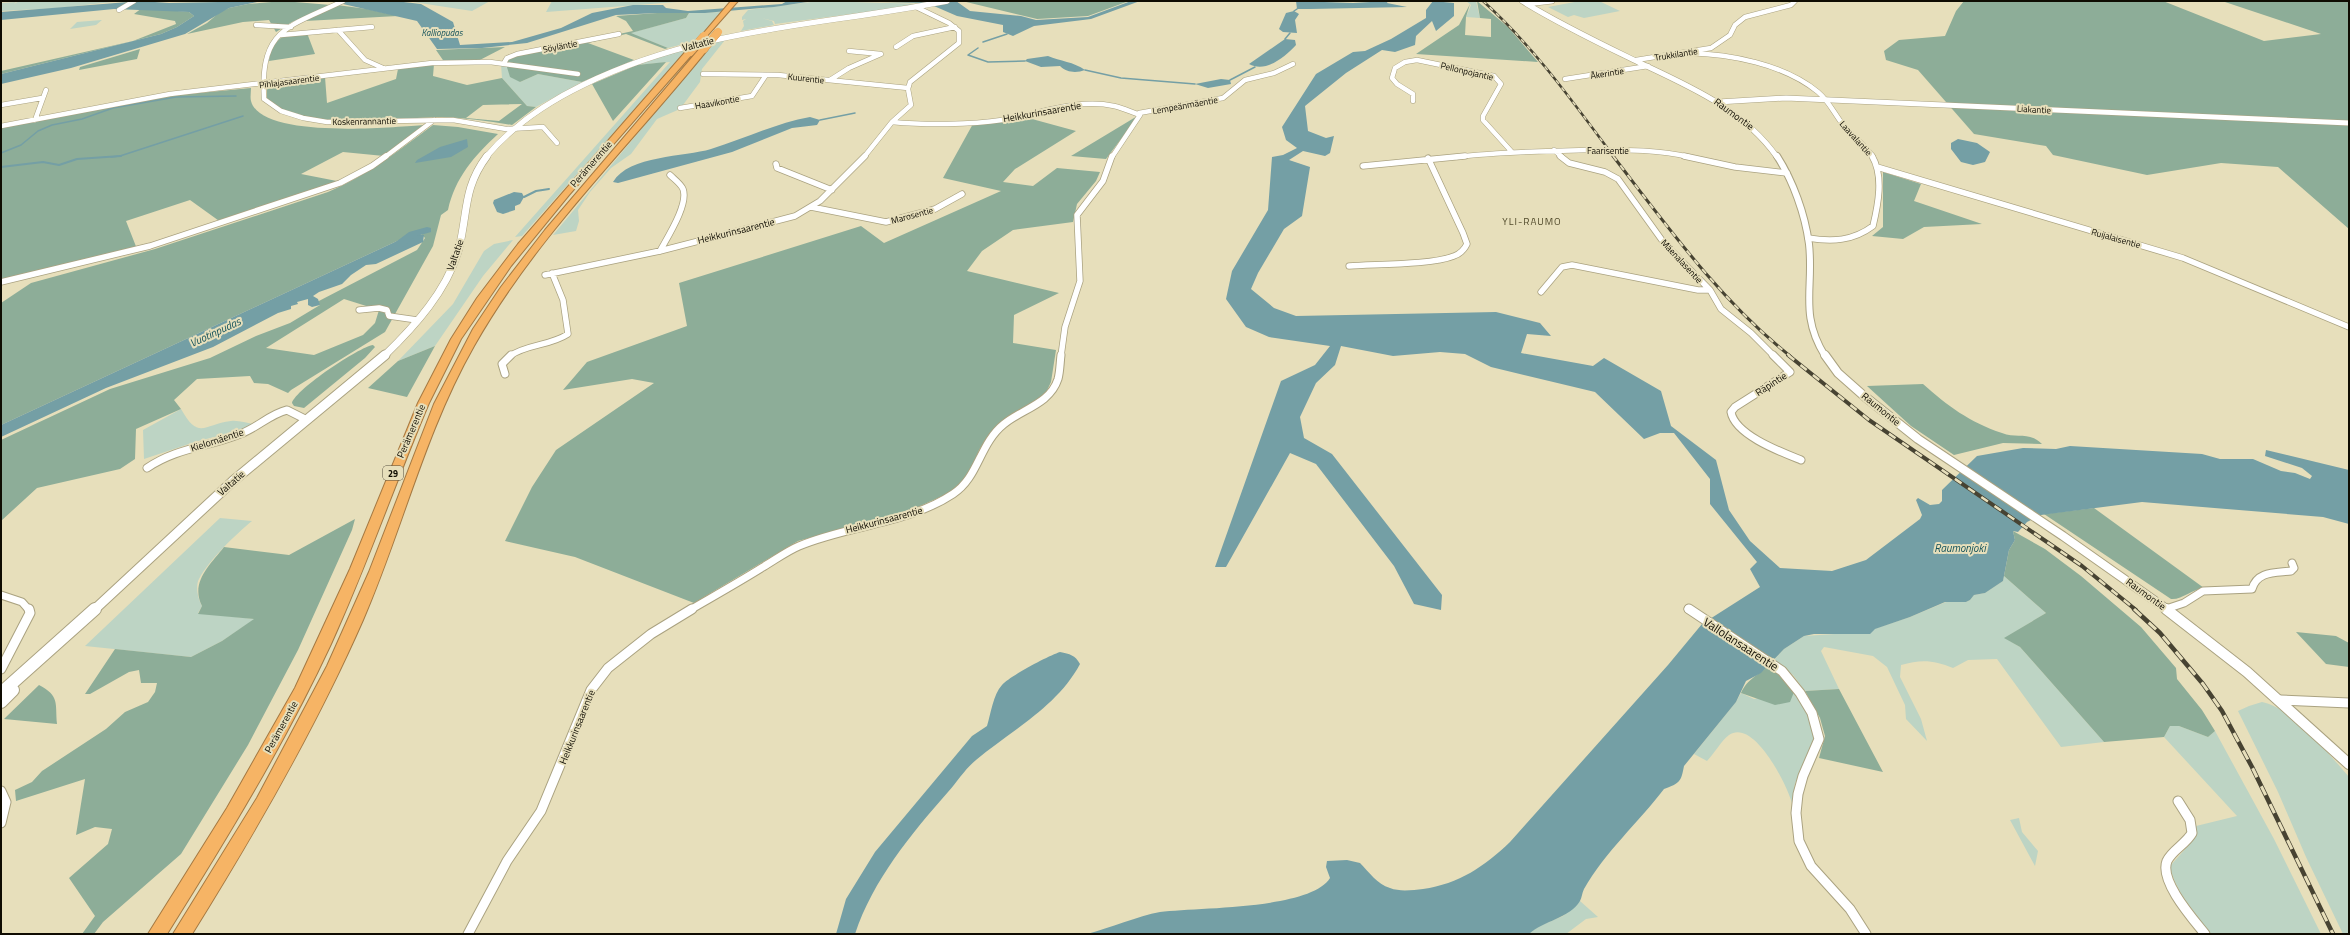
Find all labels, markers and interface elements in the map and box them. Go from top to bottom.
water label: Kalliopudas [421,26,464,39]
street label: Valtatie [681,33,715,55]
street label: Söyläntie [542,36,579,56]
street label: Trukkilantie [1653,44,1699,64]
street label: Pellonpojantie [1439,59,1495,84]
street label: Åkerintie [1589,64,1625,82]
street label: Kuurentie [787,70,825,86]
street label: Pihlajasaarentie [258,71,320,91]
street label: Haavikontie [694,92,741,112]
street label: Lempeänmäentie [1151,93,1219,117]
street label: Raumontie [1711,94,1757,134]
street label: Heikkurinsaarentie [1002,98,1082,126]
street label: Liakantie [2017,102,2052,116]
street label: Koskenrannantie [332,114,396,128]
street label: Laavalantie [1837,118,1876,159]
street label: Perämerentie [567,137,615,191]
street label: Faarisentie [1587,144,1629,157]
street label: Marosentie [890,203,935,227]
street label: Heikkurinsaarentie [696,214,776,248]
district label: YLI-RAUMO [1502,214,1562,229]
street label: Ruijalaisentie [2090,225,2143,251]
street label: Mäenalasentie [1658,236,1706,286]
street label: Valtatie [443,237,467,273]
water label: Vuotinpudas [187,313,244,351]
street label: Räpintie [1752,368,1790,400]
street label: Raumontie [1858,389,1904,429]
street label: Perämerentie [393,402,429,460]
street label: Kielomäentie [189,424,245,456]
road number: 29 [383,466,403,480]
street label: Valtatie [214,467,248,499]
street label: Heikkurinsaarentie [844,503,924,537]
water label: Raumonjoki [1934,540,1987,556]
street label: Raumontie [2123,574,2169,614]
street label: Vallolansaarentie [1699,612,1783,676]
street label: Heikkurinsaarentie [555,688,599,766]
street label: Perämerentie [261,698,301,756]

